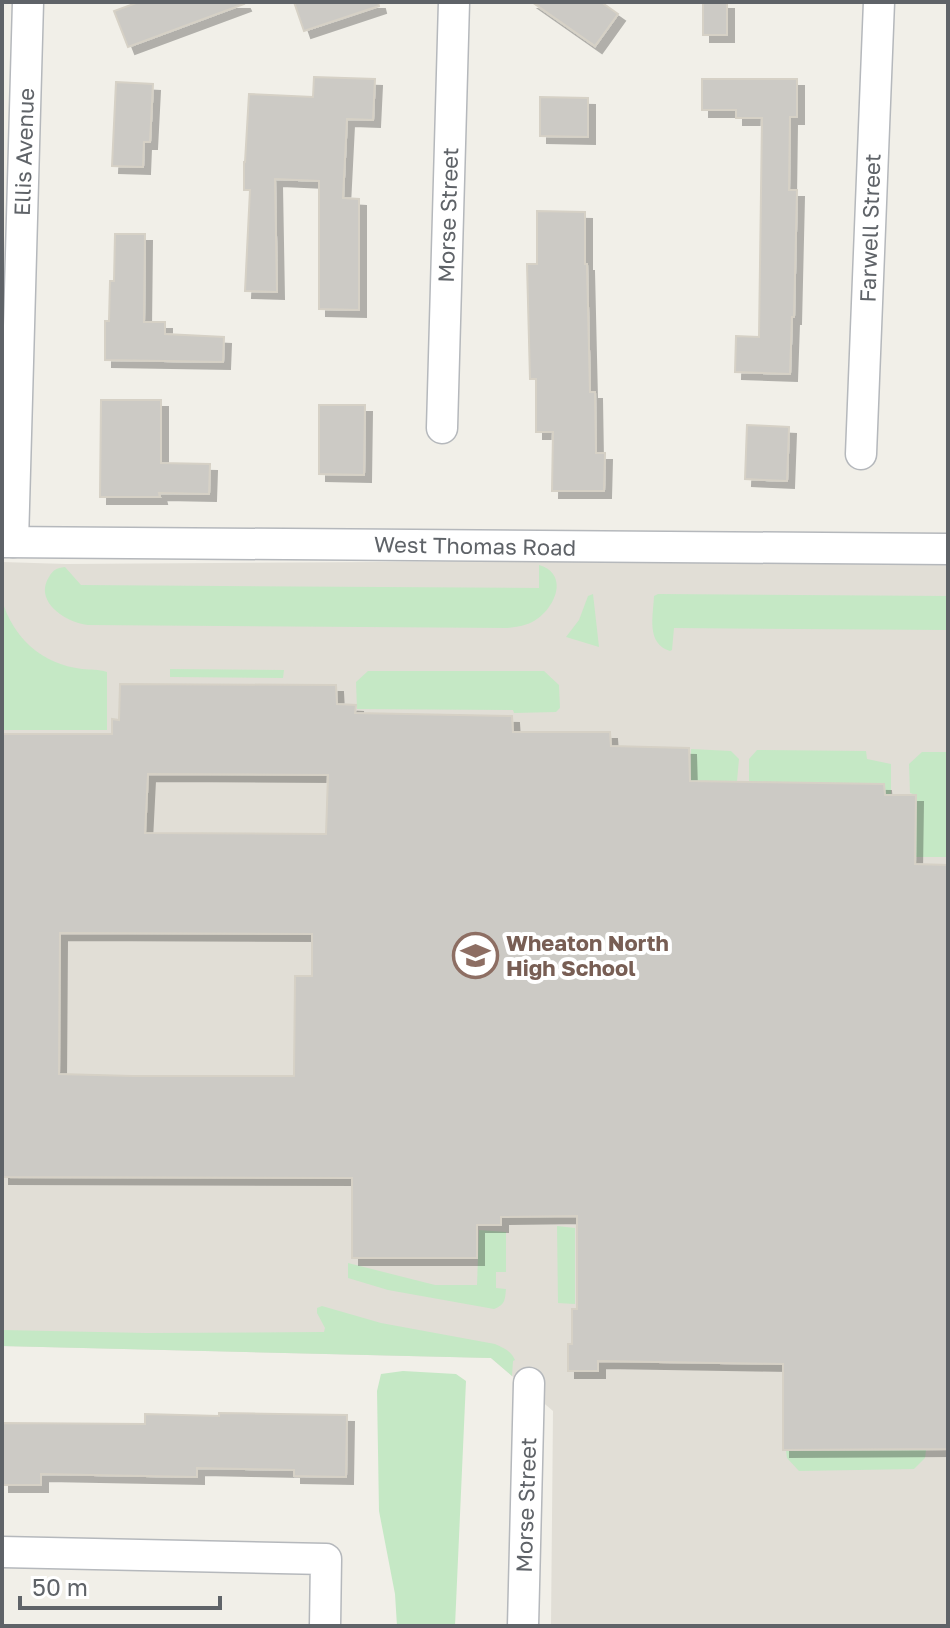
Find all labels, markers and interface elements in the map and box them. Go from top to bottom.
street label: Ellis Avenue [8,87,39,217]
street label: Morse Street [432,147,463,283]
street label: Farwell Street [853,153,886,303]
street label: West Thomas Road [374,530,576,561]
place label: Wheaton North High School [506,929,669,981]
school or university icon: Wheaton North High School [451,932,499,980]
street label: Morse Street [510,1437,541,1573]
scale bar [20,1560,220,1610]
text: 50 m [32,1572,88,1601]

